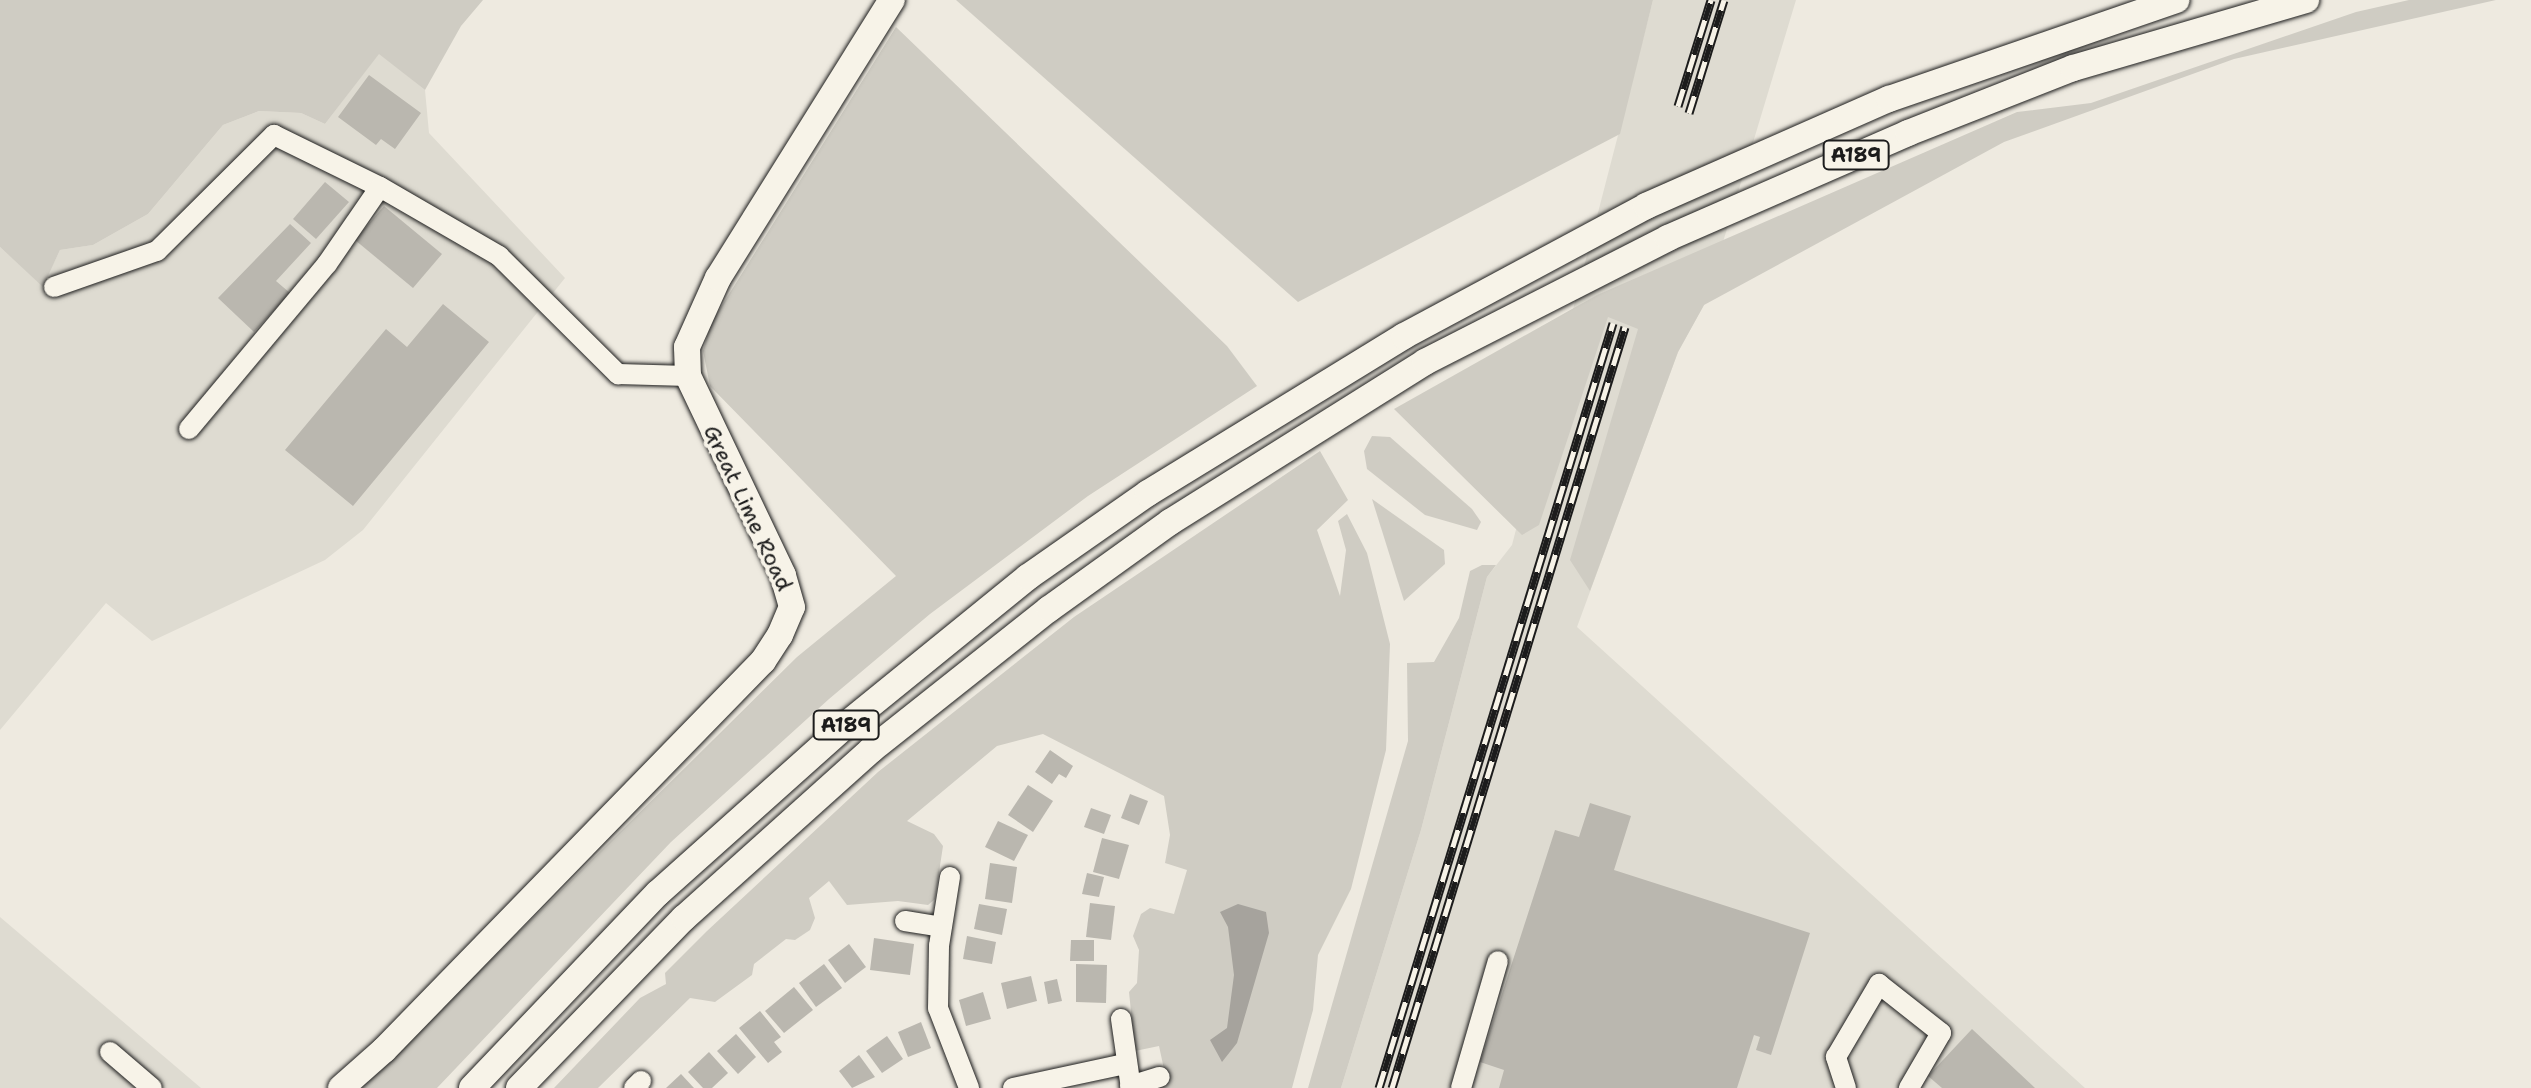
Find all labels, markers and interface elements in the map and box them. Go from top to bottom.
road number: A189 [1822,139,1890,171]
street label: Great Lime Road [698,421,798,595]
road number: A189 [812,709,880,741]

